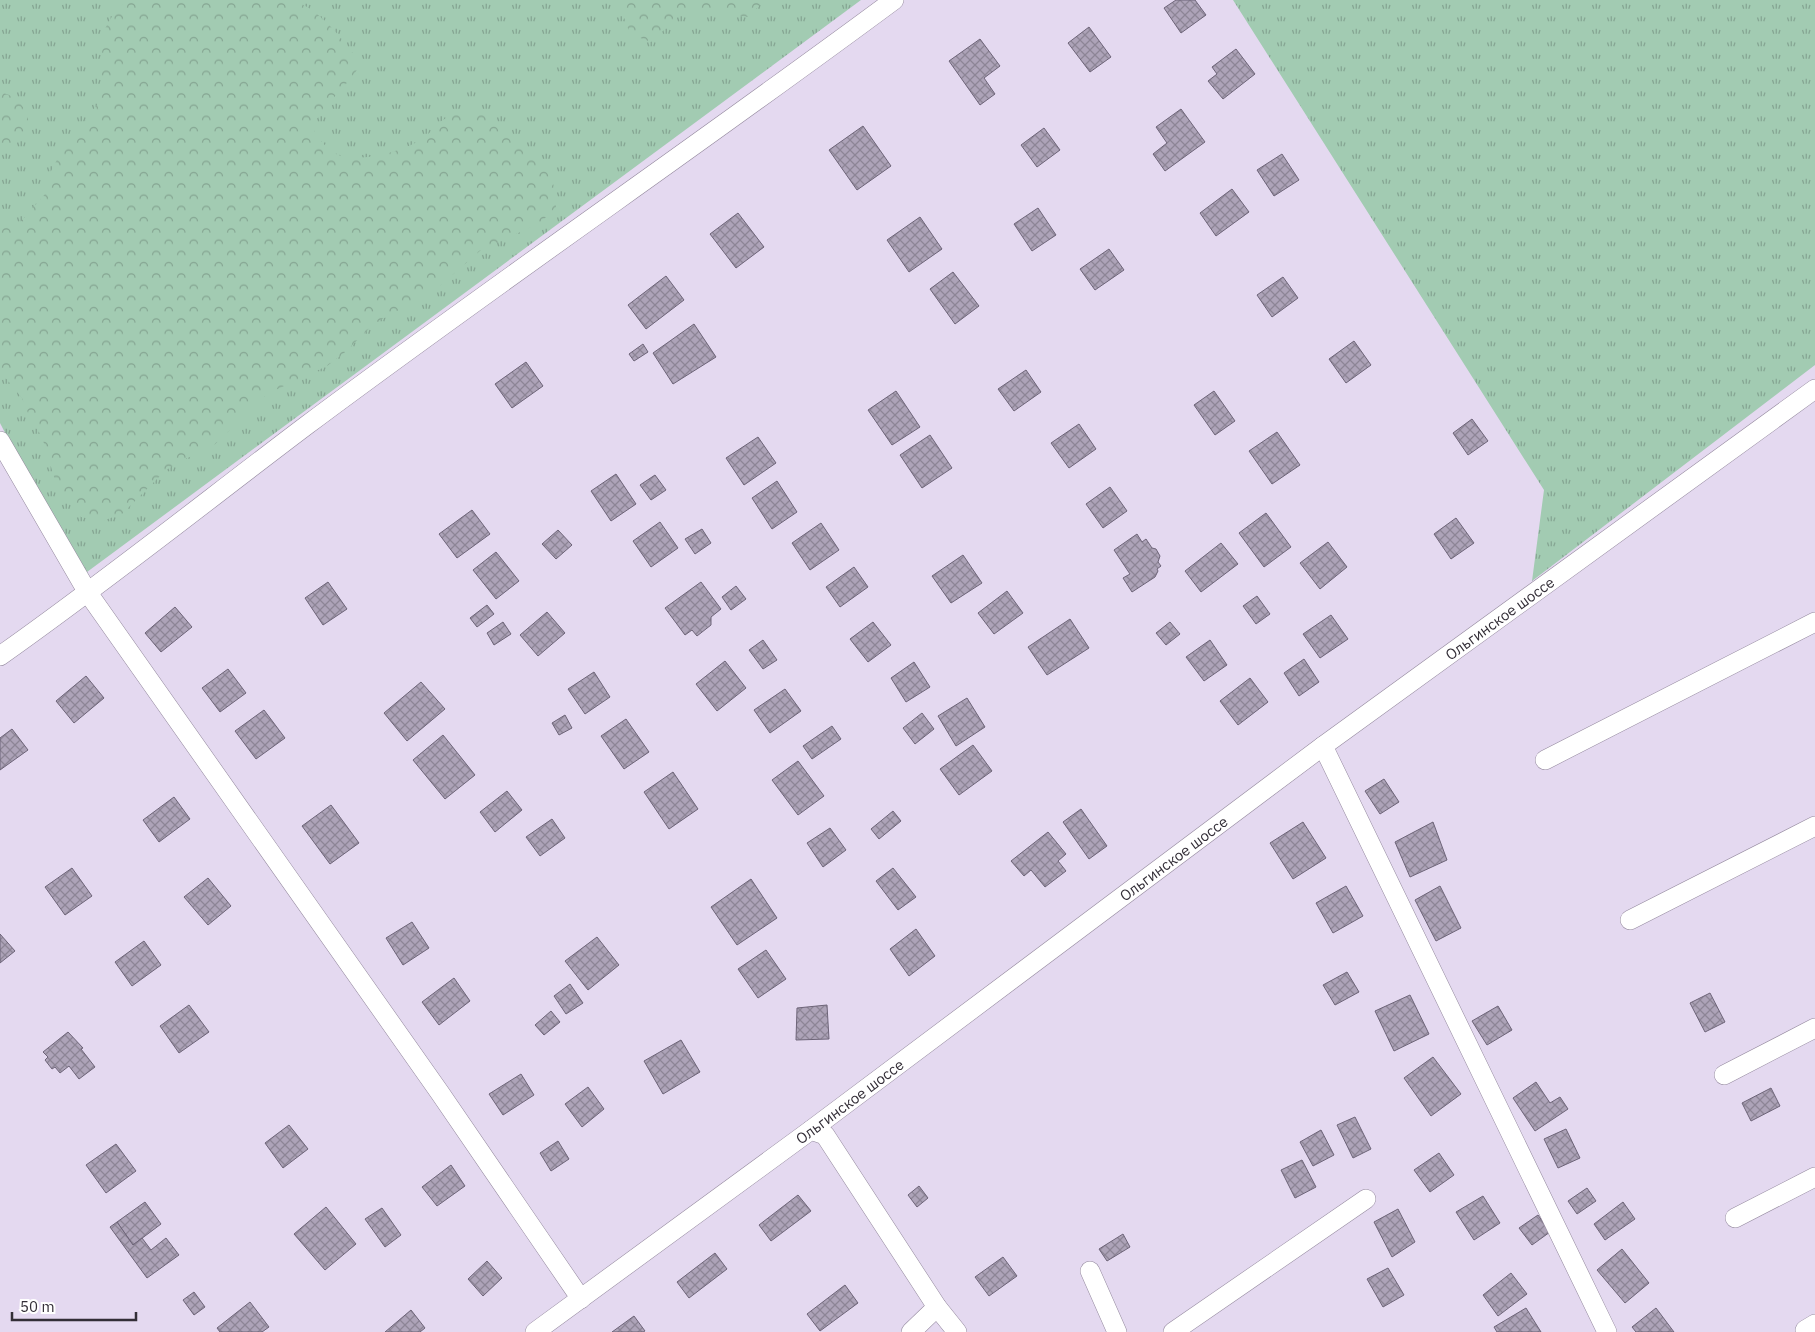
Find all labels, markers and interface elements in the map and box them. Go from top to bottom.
street label: Ольгинское шоссе [1441,572,1558,664]
street label: Ольгинское шоссе [1116,812,1231,905]
street label: Ольгинское шоссе [792,1055,907,1148]
scale bar [12,1290,136,1322]
text: 50 m [20,1297,55,1316]

